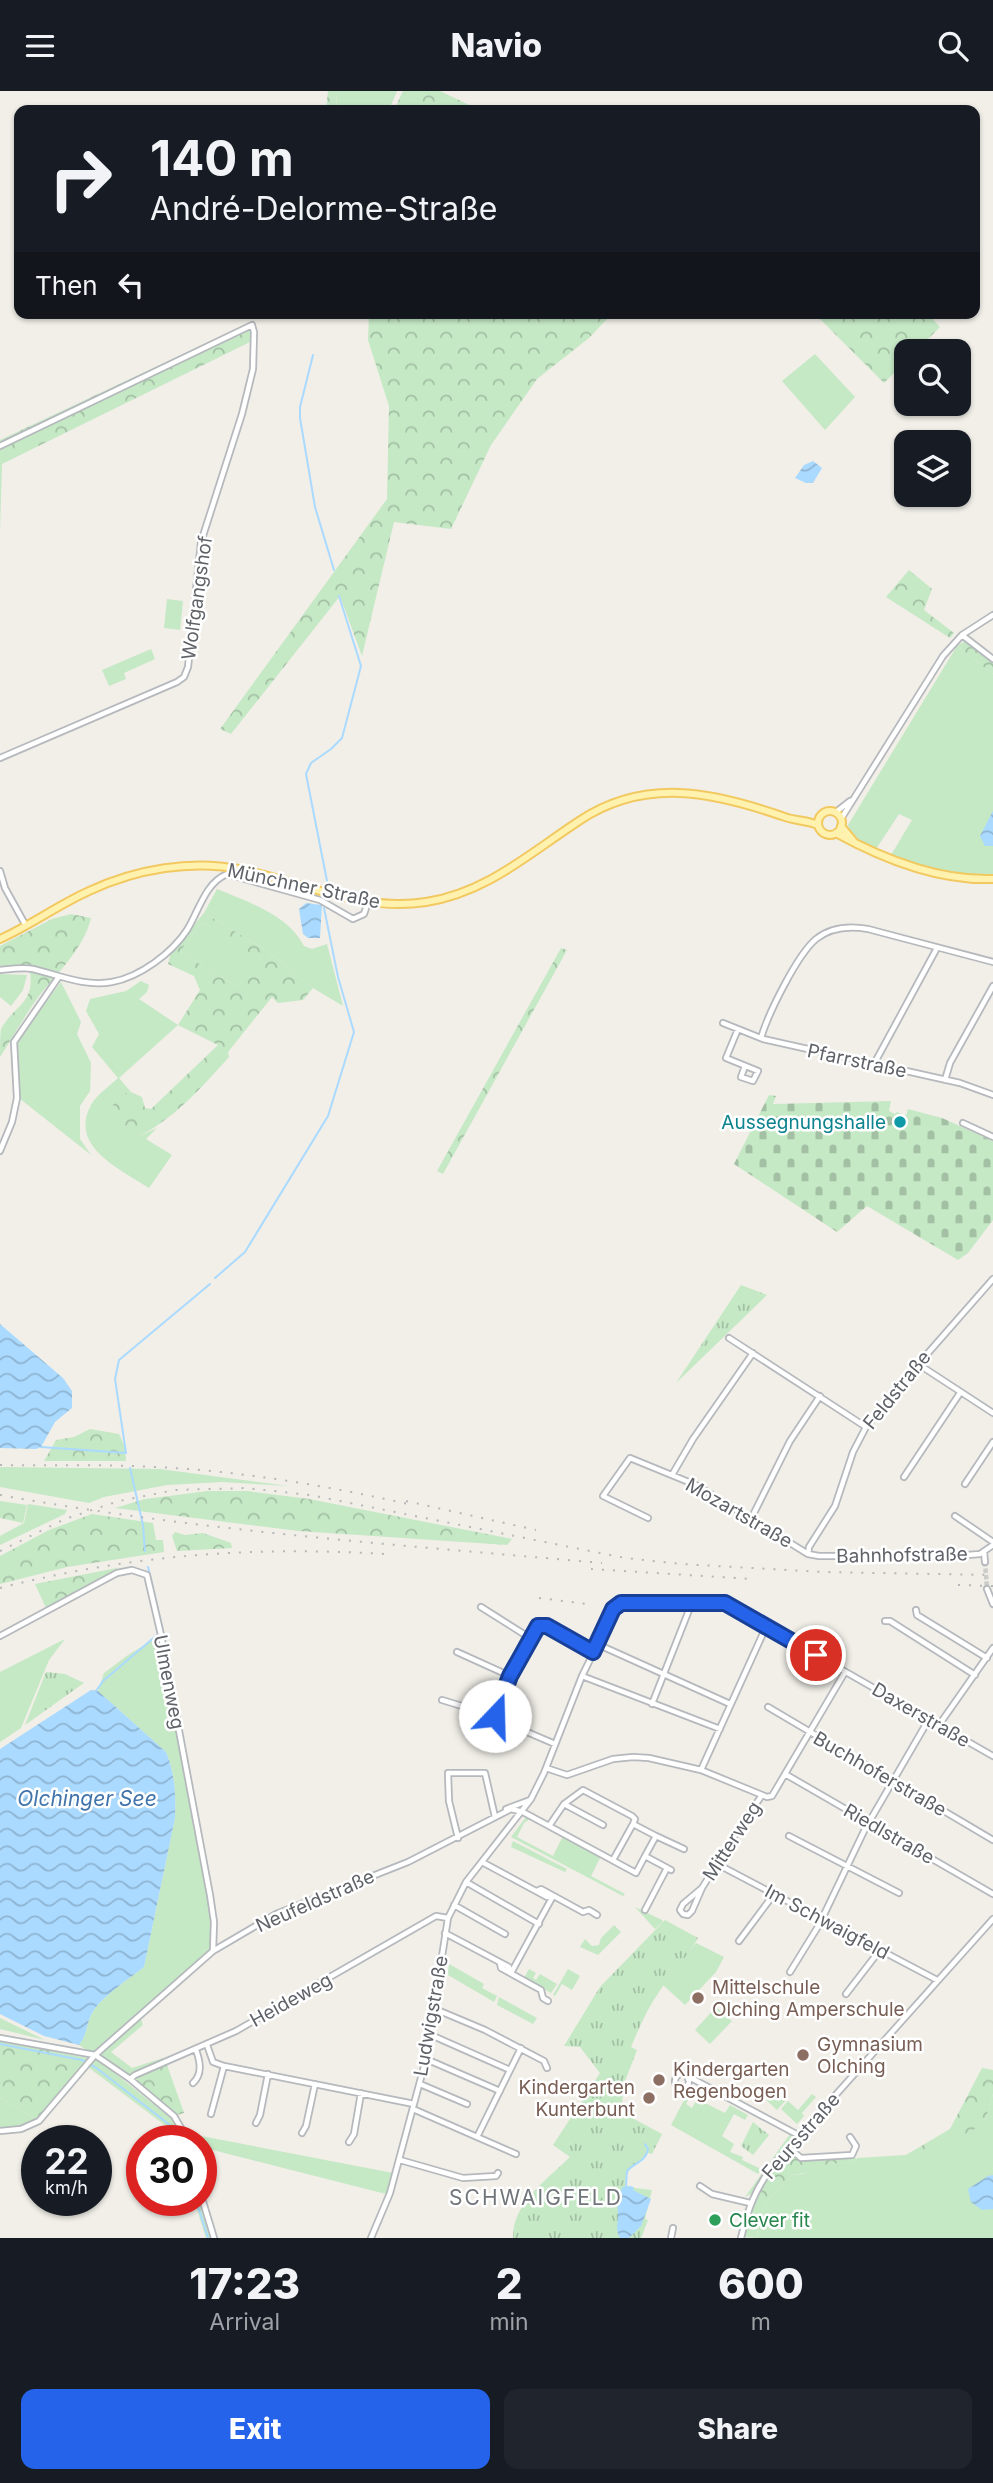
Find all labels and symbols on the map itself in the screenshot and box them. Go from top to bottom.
street label: Wolfgangshof [177,534,217,662]
street label: Münchner Straße [226,859,382,913]
street label: Pfarrstraße [805,1039,909,1083]
place label: Aussegnungshalle [721,1111,886,1134]
marker: Aussegnungshalle [892,1114,908,1130]
street label: Feldstraße [858,1346,936,1434]
street label: Mozartstraße [681,1473,797,1553]
street label: Bahnhofstraße [836,1542,968,1568]
pin [786,1625,846,1685]
street label: Ulmenweg [149,1633,189,1731]
street label: Daxerstraße [868,1678,974,1752]
position arrow [458,1679,532,1753]
street label: Buchhoferstraße [809,1727,951,1821]
water label: Olchinger See [17,1786,157,1811]
street label: Mitterweg [698,1797,766,1885]
street label: Riedlstraße [840,1799,938,1869]
street label: Neufeldstraße [252,1865,378,1937]
street label: Im Schwaigfeld [761,1880,893,1964]
street label: Ludwigstraße [409,1954,453,2078]
street label: Heideweg [246,1968,336,2032]
place label: Mittelschule Olching Amperschule [712,1976,905,2021]
marker: Mittelschule Olching Amperschule [690,1990,706,2006]
place label: Gymnasium Olching [817,2033,923,2078]
marker: Gymnasium Olching [795,2047,811,2063]
place label: Kindergarten Regenbogen [673,2058,790,2103]
marker: Kindergarten Regenbogen [651,2072,667,2088]
place label: Kindergarten Kunterbunt [518,2076,635,2121]
street label: Feursstraße [757,2088,845,2184]
marker: Kindergarten Kunterbunt [641,2090,657,2106]
speed limit sign: 30 [126,2125,217,2216]
district label: SCHWAIGFELD [449,2185,623,2210]
place label: Clever fit [729,2209,810,2232]
marker: Clever fit [707,2212,723,2228]

